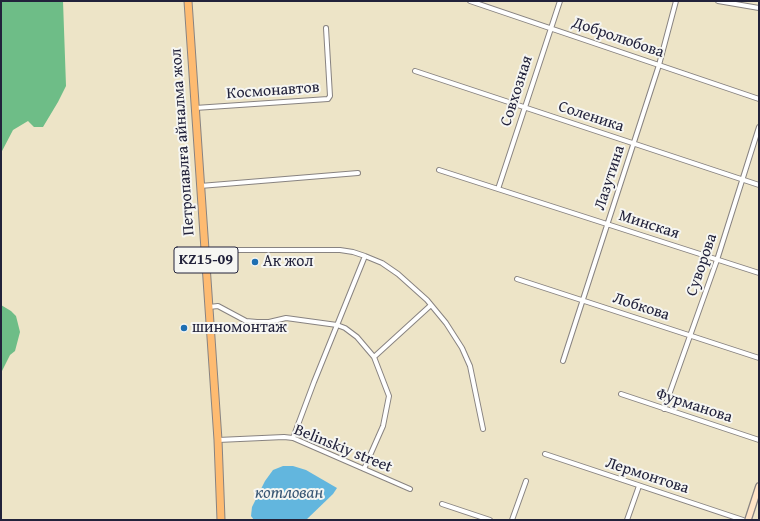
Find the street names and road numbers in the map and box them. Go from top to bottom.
street label: Добролюбова [570,13,666,63]
street label: Петропавлға айналма жол [167,48,199,236]
street label: Совхозная [497,53,537,129]
street label: Космонавтов [226,78,320,104]
street label: Соленика [556,97,626,137]
street label: Лазутина [591,143,629,213]
street label: Минская [616,206,682,244]
street label: Суворова [682,231,722,299]
road number: KZ15-09 [174,247,238,273]
street label: Лобкова [610,289,672,325]
street label: Фурманова [653,385,735,427]
street label: Belinskiy street [291,421,395,477]
street label: Лермонтова [603,454,691,498]

